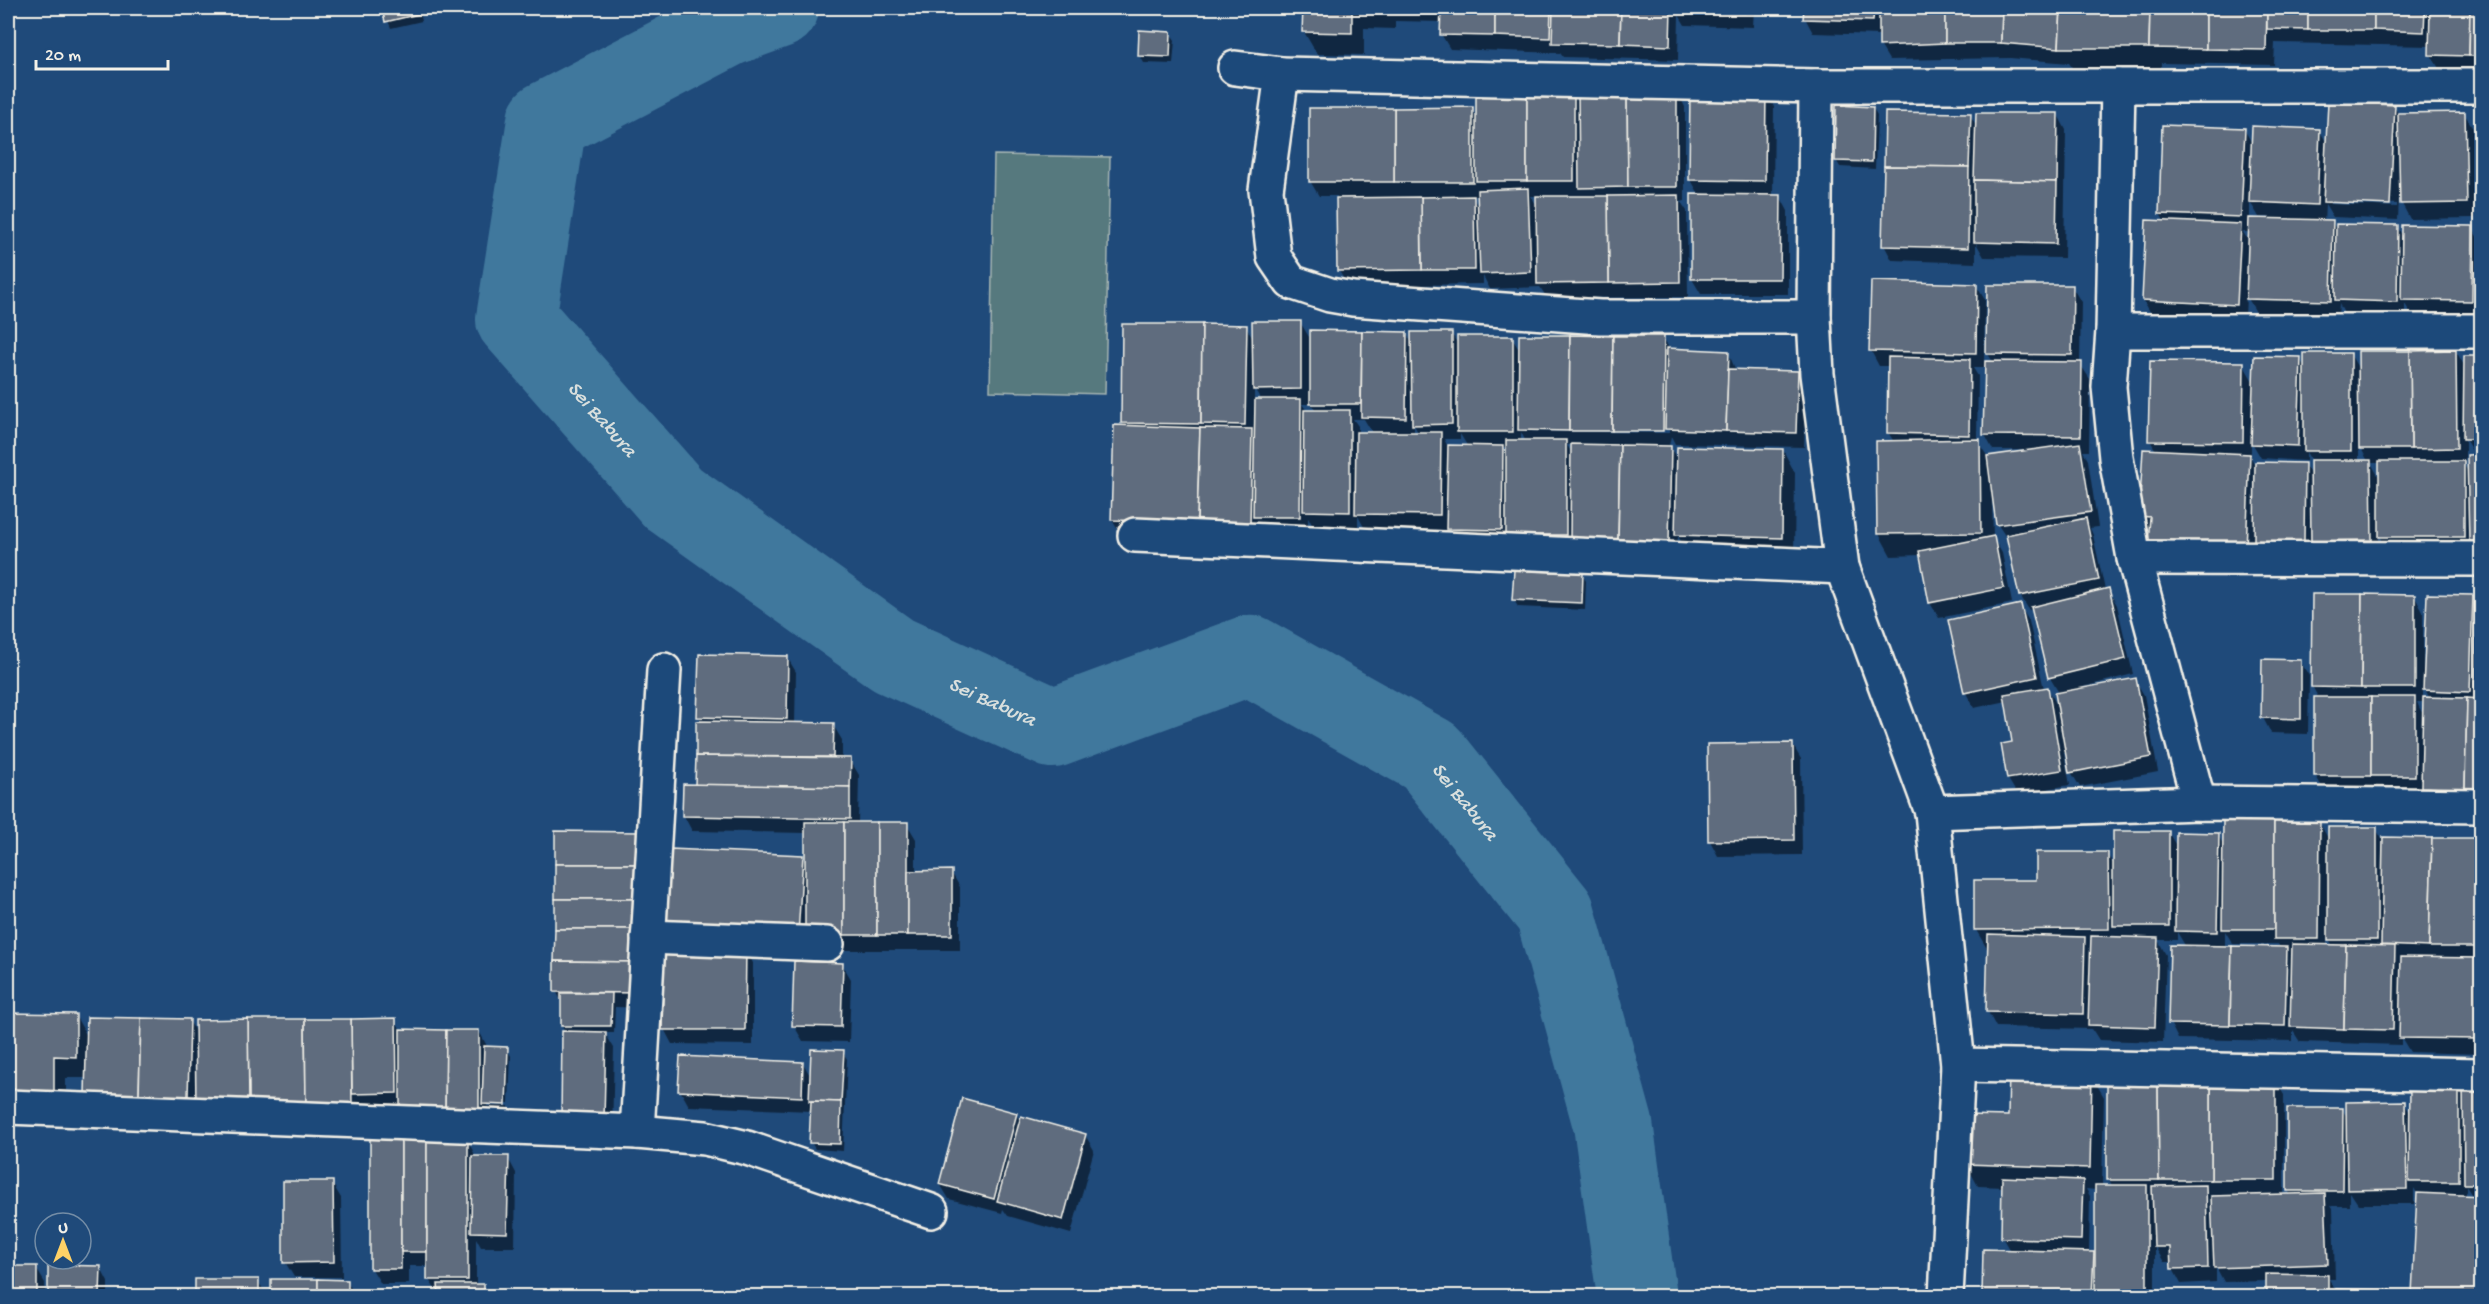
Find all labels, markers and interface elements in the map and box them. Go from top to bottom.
scale bar [36,33,168,71]
text: 20 m [45,46,81,67]
water label: Sei Babura [561,378,641,465]
water label: Sei Babura [944,673,1040,735]
water label: Sei Babura [1424,759,1503,848]
north arrow [33,1211,93,1271]
text: U [58,1220,68,1239]

